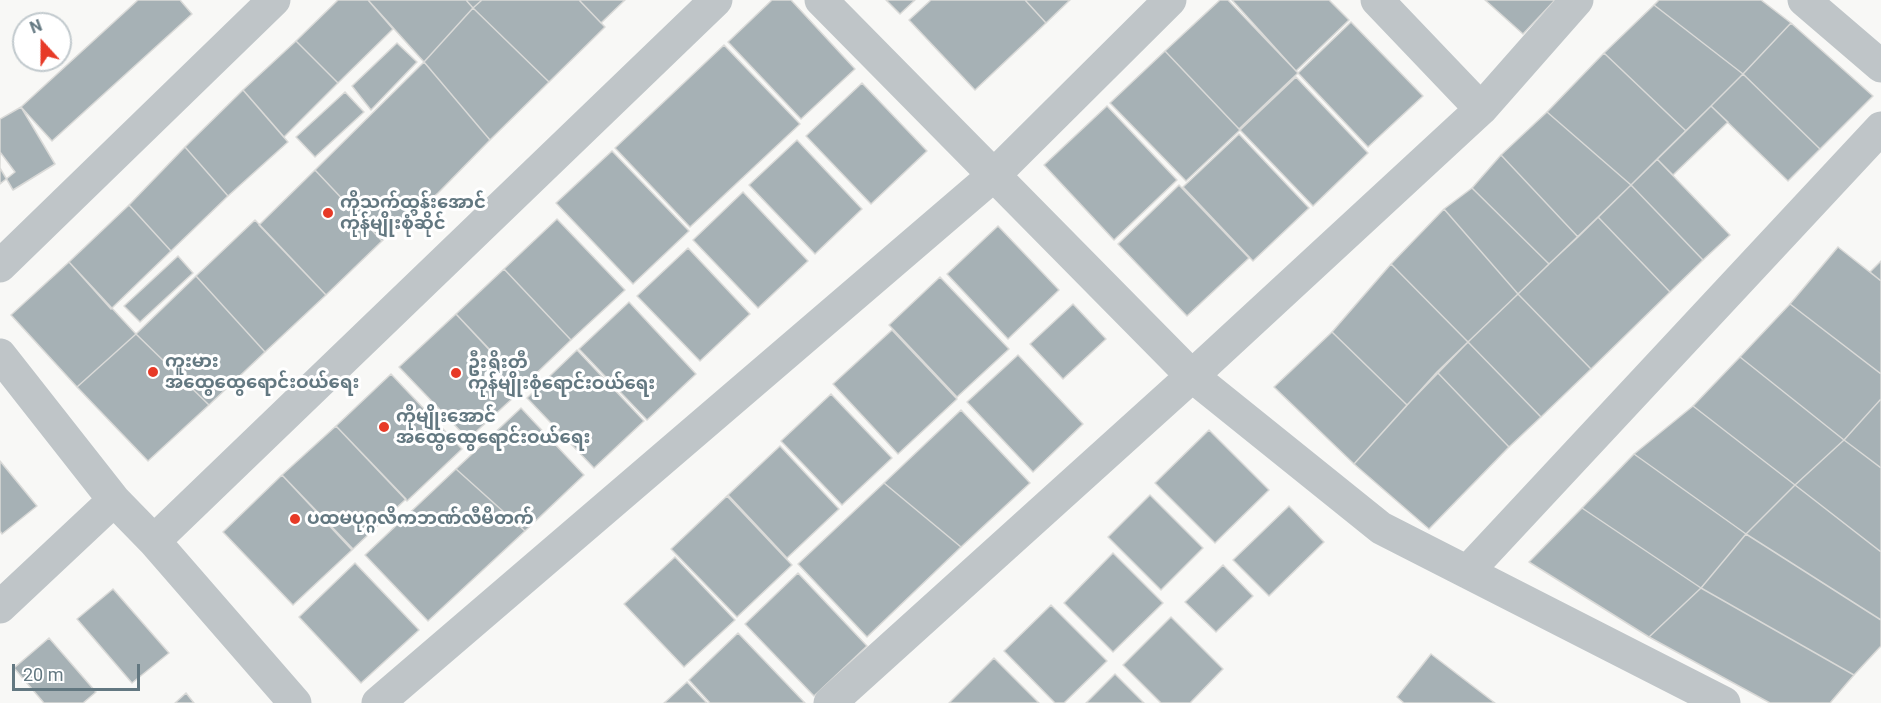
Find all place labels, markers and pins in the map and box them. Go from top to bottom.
place label: ကိုသက်ထွန်းအောင် ကုန်မျိုးစုံဆိုင် [340,192,486,234]
marker: ကိုသက်ထွန်းအောင် ကုန်မျိုးစုံဆိုင် [321,206,335,220]
place label: ကူးမား အထွေထွေရောင်းဝယ်ရေး [165,351,359,394]
place label: ဦးရှိုးတီ ကုန်မျိုးစုံရောင်းဝယ်ရေး [468,352,655,394]
marker: ကူးမား အထွေထွေရောင်းဝယ်ရေး [146,365,160,379]
marker: ဦးရှိုးတီ ကုန်မျိုးစုံရောင်းဝယ်ရေး [449,366,463,380]
place label: ကိုမျိုးအောင် အထွေထွေရောင်းဝယ်ရေး [396,406,590,448]
marker: ကိုမျိုးအောင် အထွေထွေရောင်းဝယ်ရေး [377,420,391,434]
place label: ပထမပုဂ္ဂလိကဘဏ်လီမိတက် [307,508,534,530]
marker: ပထမပုဂ္ဂလိကဘဏ်လီမိတက် [288,512,302,526]

